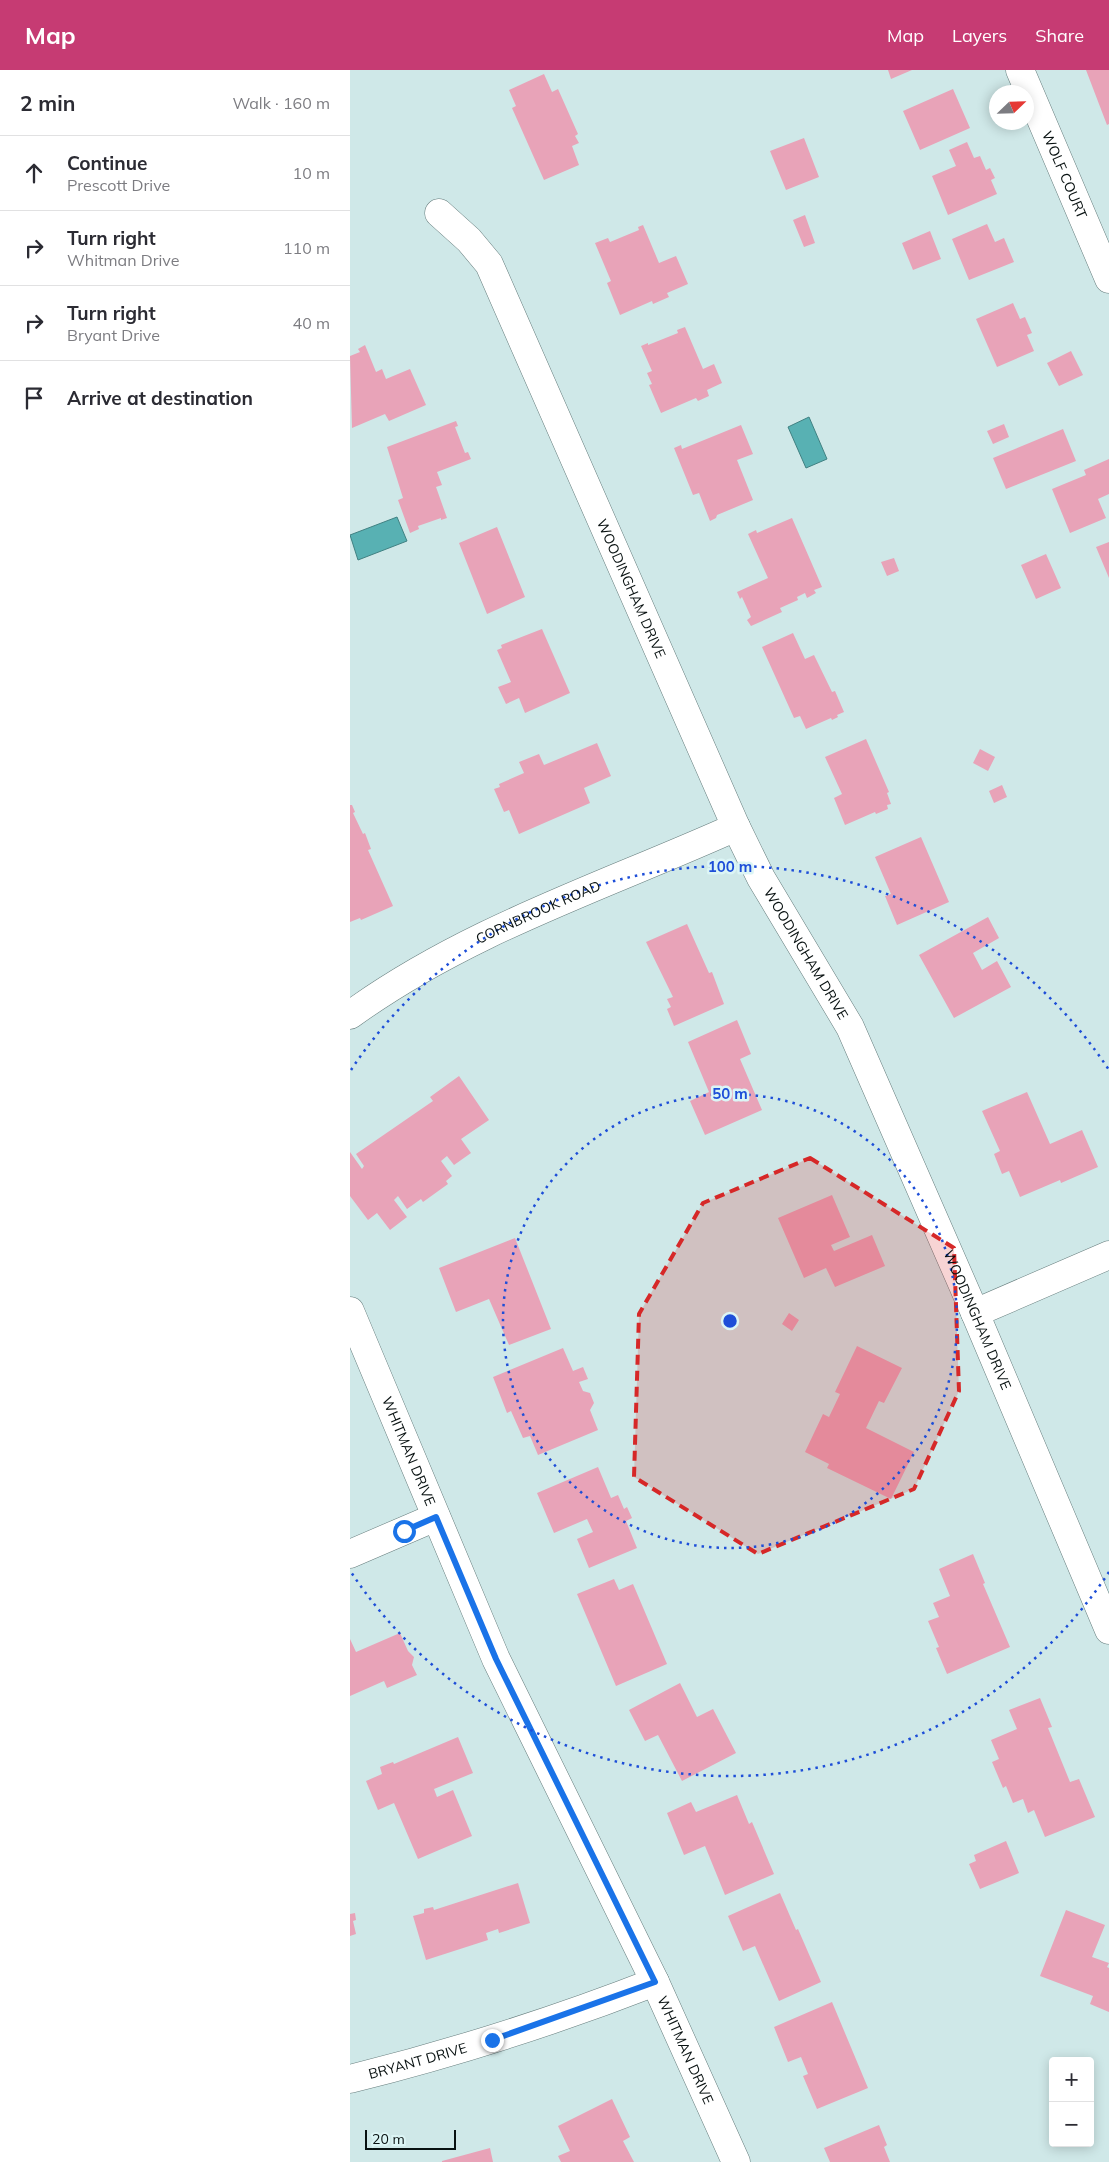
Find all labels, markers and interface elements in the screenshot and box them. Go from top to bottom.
text: Map [25,20,76,50]
text: Map [887,24,924,47]
text: Layers [952,24,1007,47]
text: Share [1035,24,1084,47]
north arrow [989,85,1034,130]
text: 2 min [20,90,75,116]
text: Walk · 160 m [232,93,330,113]
street label: WOLF COURT [1038,128,1091,222]
text: Continue [67,151,147,175]
icon: ahead [20,159,48,187]
text: 10 m [293,163,330,183]
text: Prescott Drive [67,175,170,195]
text: Turn right [67,226,156,250]
icon: right [20,234,48,262]
text: 110 m [283,238,330,258]
text: Whitman Drive [67,250,179,270]
text: Turn right [67,301,156,325]
icon: right [20,309,48,337]
text: 40 m [293,313,330,333]
text: Bryant Drive [67,325,160,345]
icon: arrive [20,384,48,412]
text: Arrive at destination [67,386,253,410]
street label: WOODINGHAM DRIVE [593,516,670,661]
text: 100 m [708,857,752,876]
street label: CORNBROOK ROAD [473,876,603,948]
street label: WOODINGHAM DRIVE [760,884,852,1023]
text: 50 m [712,1084,748,1103]
street label: WOODINGHAM DRIVE [940,1247,1015,1392]
centre of rings [721,1312,739,1330]
street label: WHITMAN DRIVE [378,1394,440,1508]
route start [393,1520,416,1543]
street label: WHITMAN DRIVE [653,1993,718,2107]
route end [481,2029,504,2052]
street label: BRYANT DRIVE [366,2038,469,2083]
map controls [1049,2057,1094,2147]
button: + [1049,2057,1094,2102]
button: − [1049,2102,1094,2147]
scale bar [365,2127,456,2150]
text: 20 m [372,2130,405,2148]

